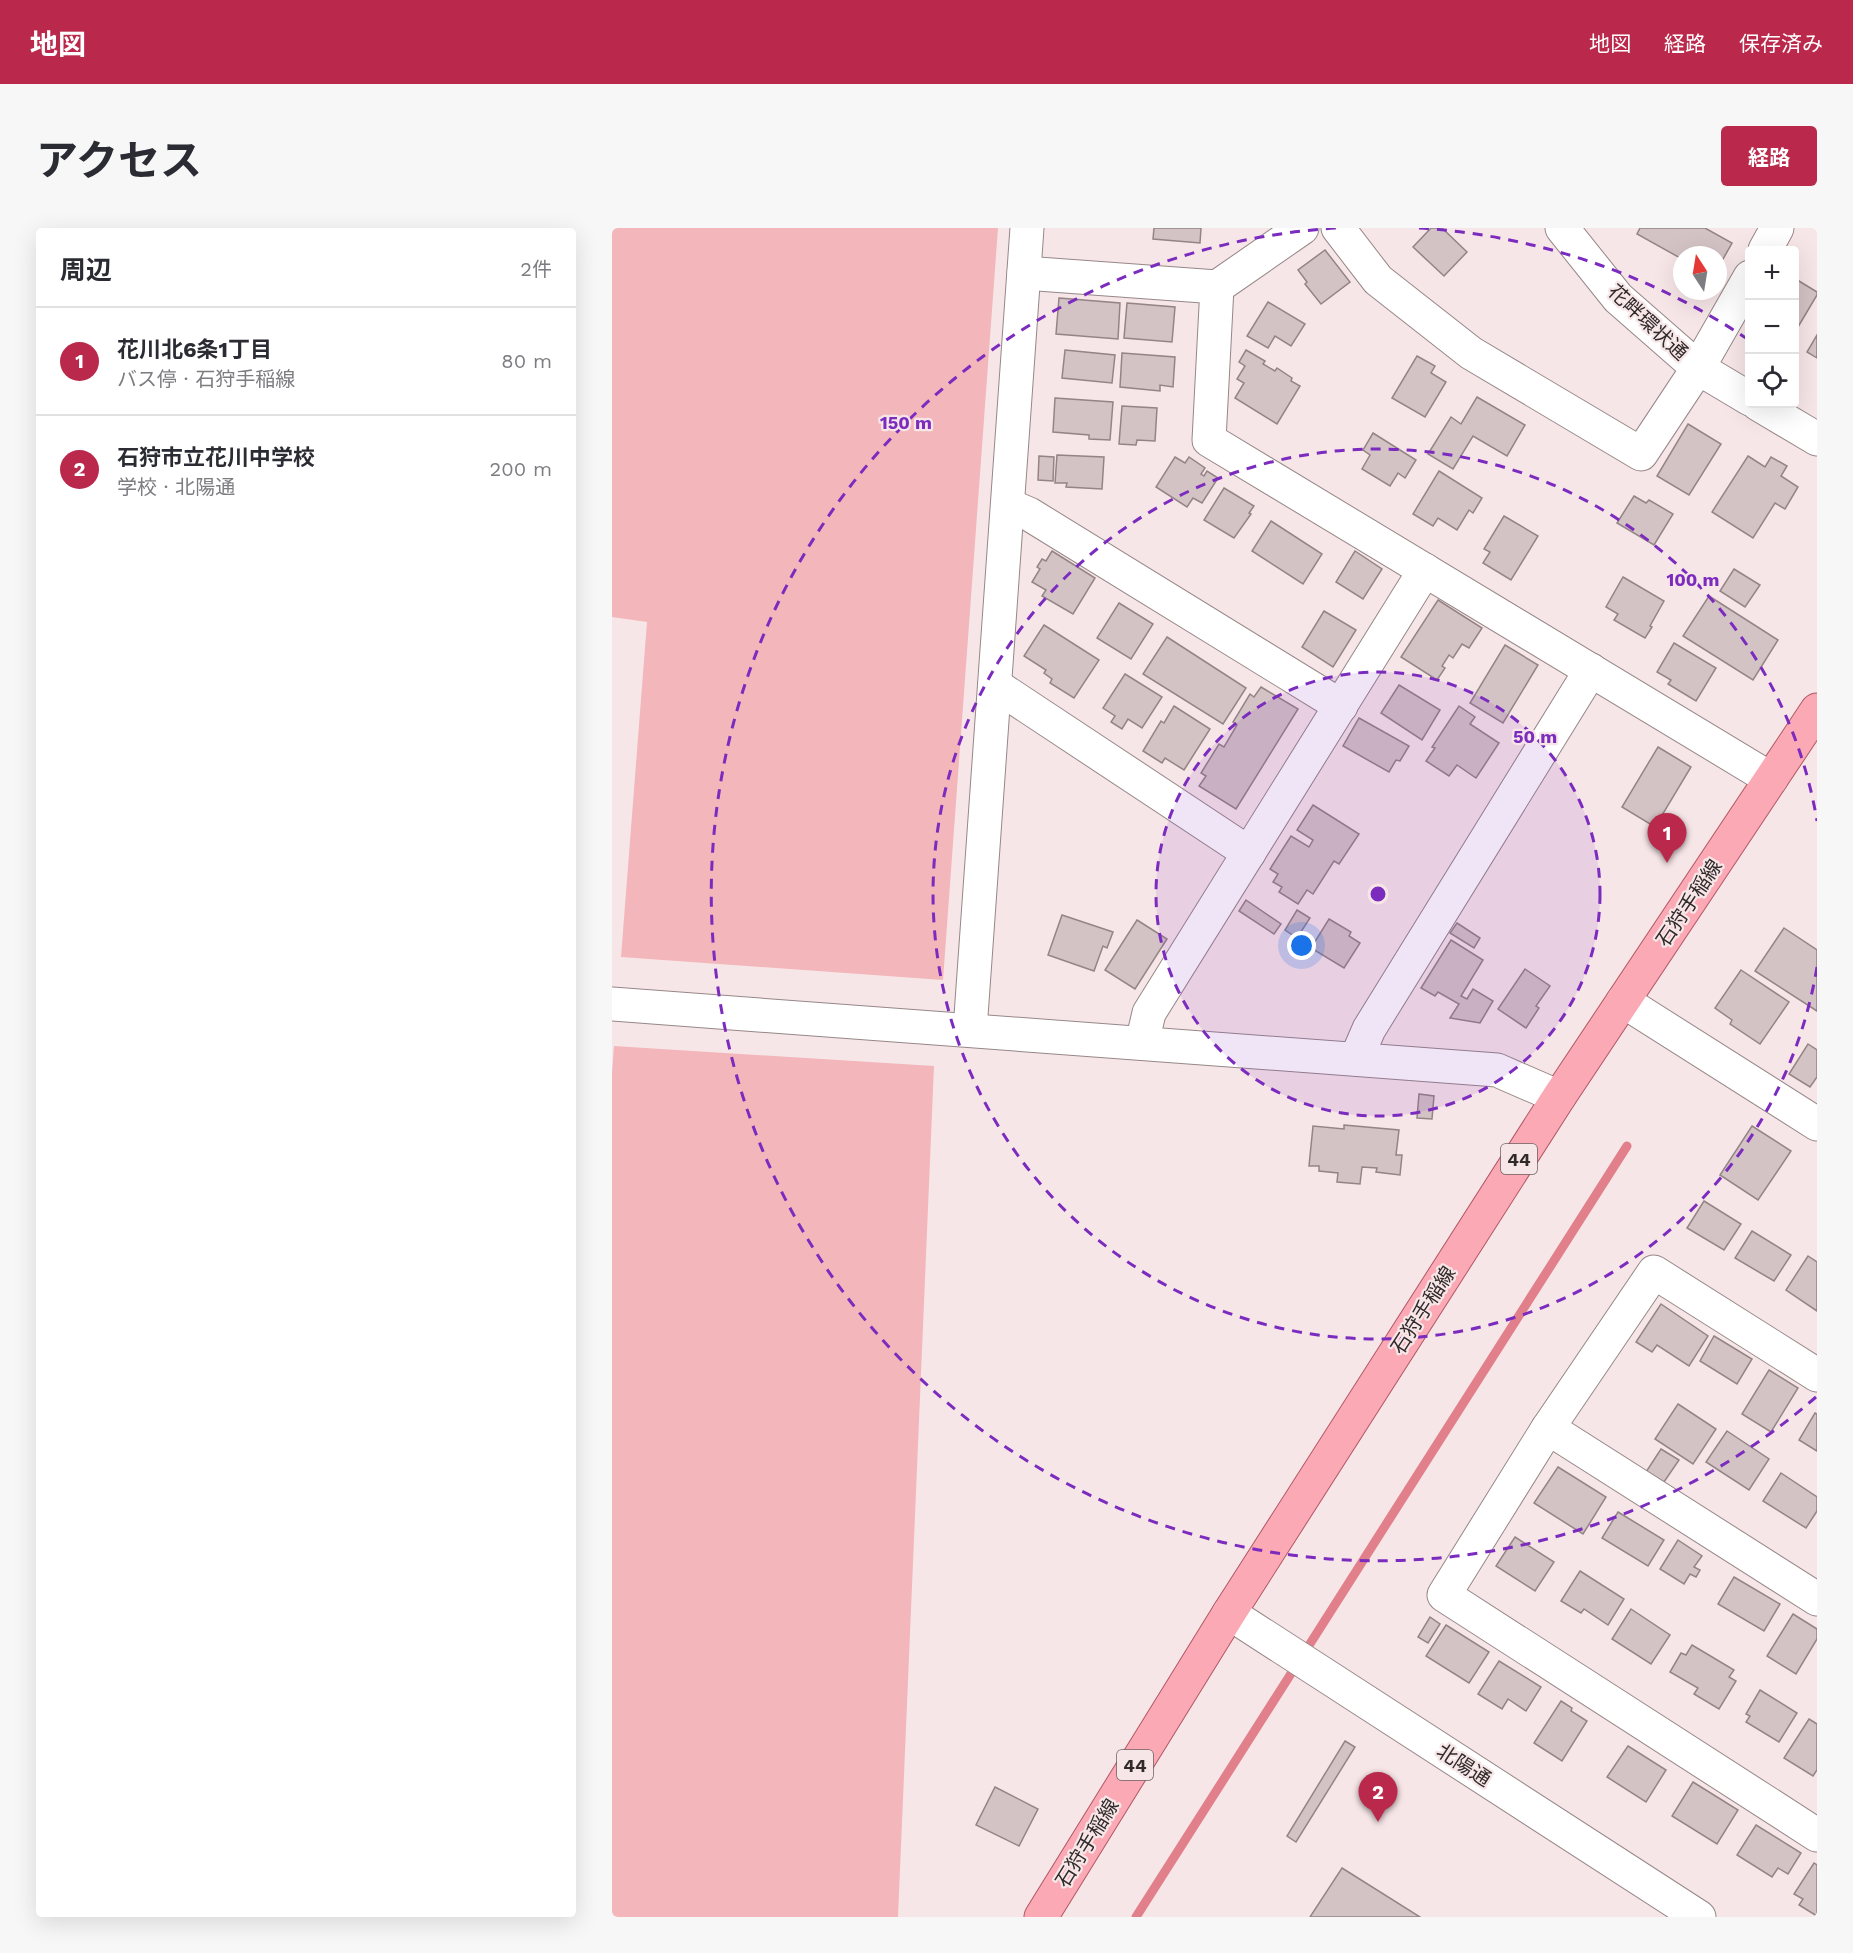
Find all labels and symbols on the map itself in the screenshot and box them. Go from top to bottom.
north arrow [1673,246,1727,300]
street label: 花畔環状通 [1603,279,1693,365]
text: 150 m [880,412,932,433]
text: 100 m [1666,569,1720,590]
text: 50 m [1513,726,1557,747]
pin: 1 [1648,814,1686,863]
street label: 石狩手稲線 [1651,855,1727,951]
centre of rings [1368,884,1388,904]
your location [1287,931,1316,960]
road number: 44 [1501,1144,1537,1174]
street label: 石狩手稲線 [1386,1262,1460,1358]
street label: 北陽通 [1432,1739,1496,1791]
road number: 44 [1117,1750,1153,1780]
pin: 2 [1358,1772,1398,1822]
street label: 石狩手稲線 [1050,1794,1124,1892]

